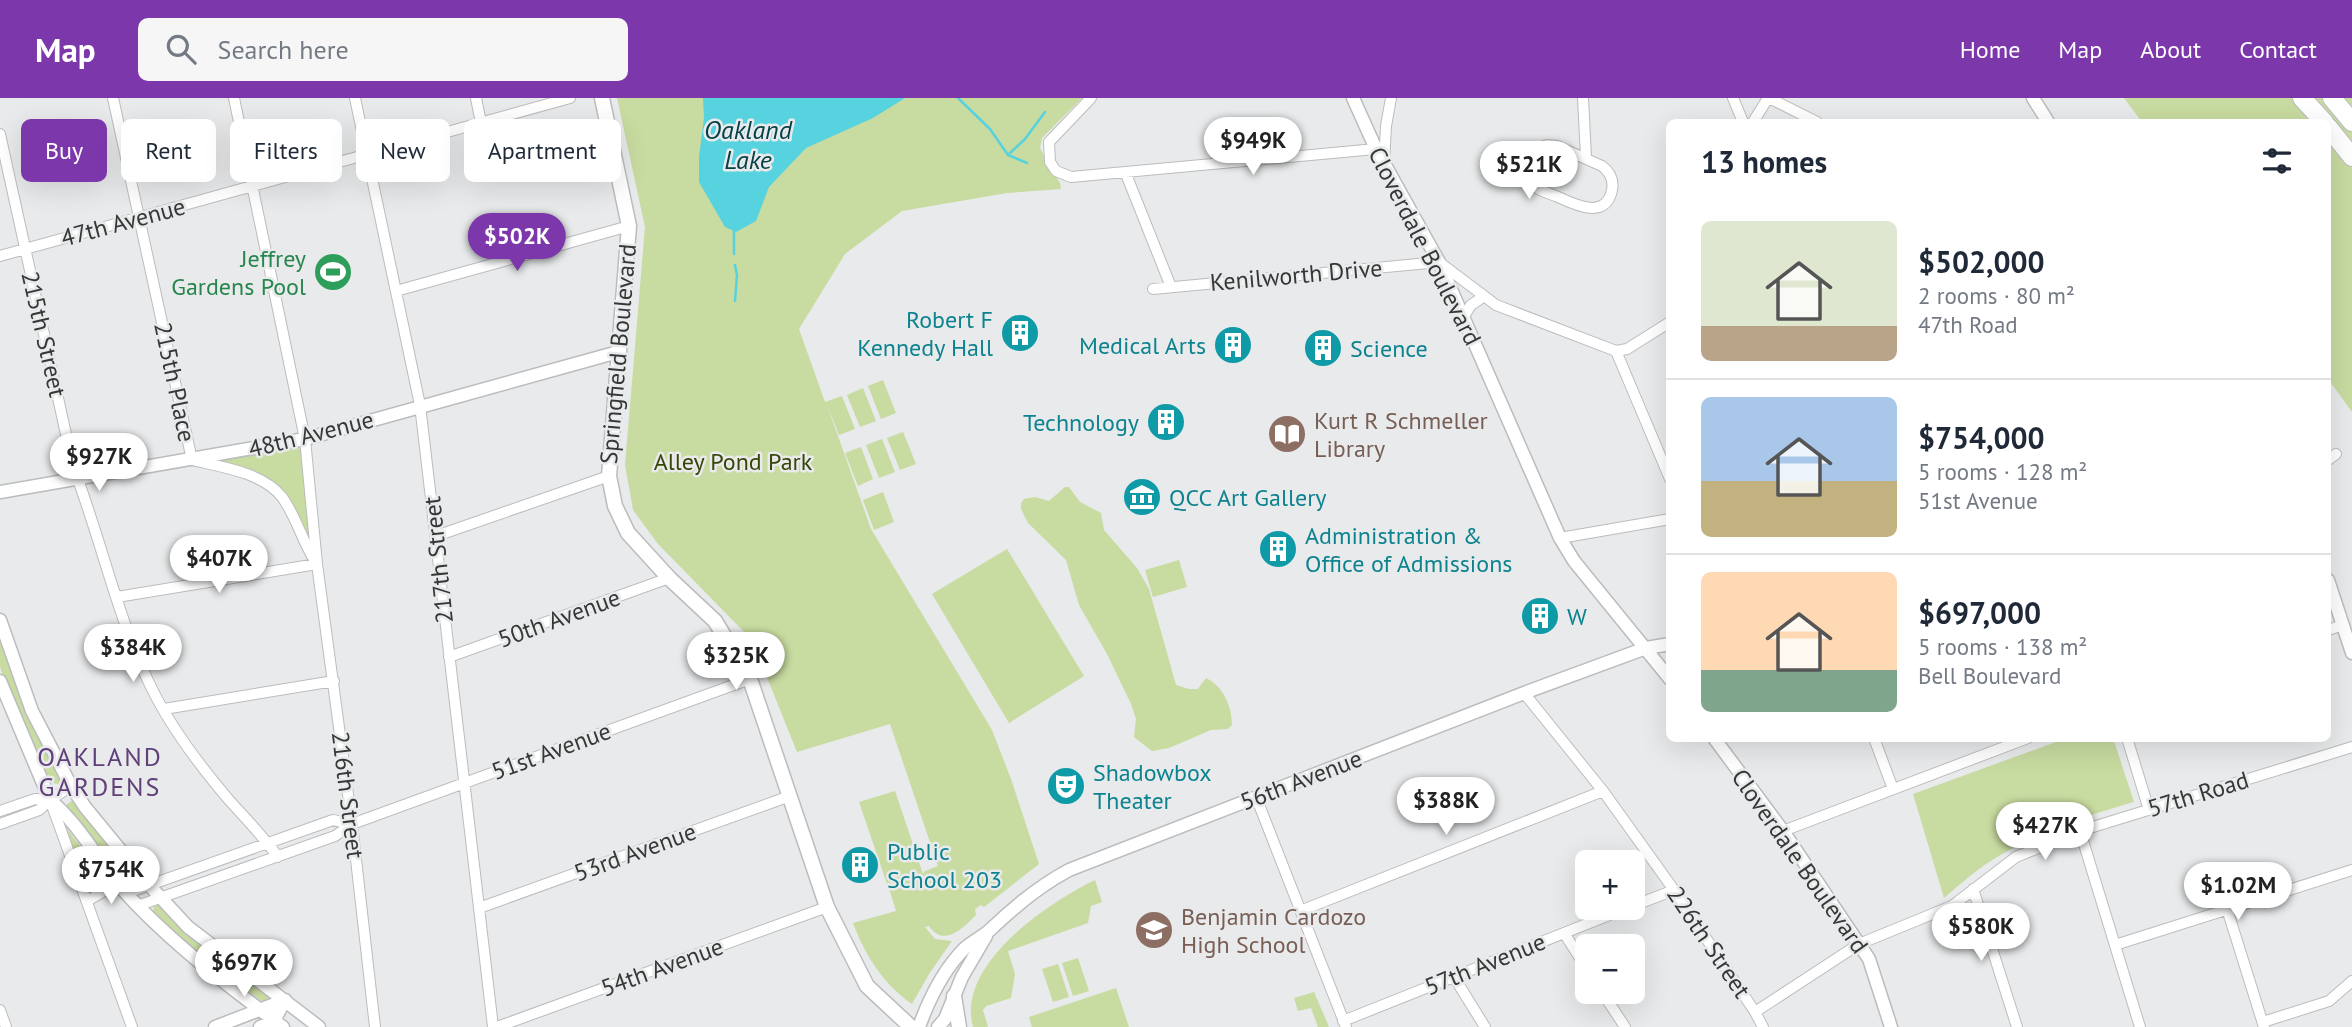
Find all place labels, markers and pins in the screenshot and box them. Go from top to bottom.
pin: $949K [1204,118,1302,177]
pin: $521K [1480,141,1578,201]
pin: $502K [468,214,566,273]
place label: Jeffrey Gardens Pool [171,243,306,302]
sports icon: Jeffrey Gardens Pool [312,251,354,293]
place label: Robert F Kennedy Hall [857,304,993,363]
building icon: Robert F Kennedy Hall [999,312,1041,354]
building icon: Medical Arts [1212,324,1254,366]
building icon: Science [1302,327,1344,369]
place label: Medical Arts [1079,330,1206,361]
place label: Science [1350,333,1428,364]
building icon: Technology [1145,401,1187,443]
place label: Kurt R Schmeller Library [1314,405,1488,464]
place label: Technology [1023,407,1139,438]
library icon: Kurt R Schmeller Library [1266,413,1308,455]
pin: $927K [50,434,148,493]
museum icon: QCC Art Gallery [1121,476,1163,518]
place label: QCC Art Gallery [1169,482,1327,513]
place label: Administration & Office of Admissions [1305,520,1512,579]
building icon: Administration & Office of Admissions [1257,528,1299,570]
pin: $407K [170,536,268,595]
building icon: W [1519,595,1561,637]
place label: W [1567,601,1587,632]
pin: $384K [84,624,182,684]
pin: $325K [687,632,785,692]
place label: Shadowbox Theater [1093,757,1212,816]
theatre icon: Shadowbox Theater [1045,765,1087,807]
pin: $388K [1397,778,1495,837]
pin: $427K [1996,802,2094,862]
place label: Public School 203 [887,836,1002,895]
building icon: Public School 203 [839,844,881,886]
pin: $754K [62,846,160,906]
pin: $1.02M [2181,862,2295,922]
place label: Benjamin Cardozo High School [1181,901,1366,960]
pin: $580K [1932,904,2030,963]
school or university icon: Benjamin Cardozo High School [1133,909,1175,951]
pin: $697K [195,940,293,999]

